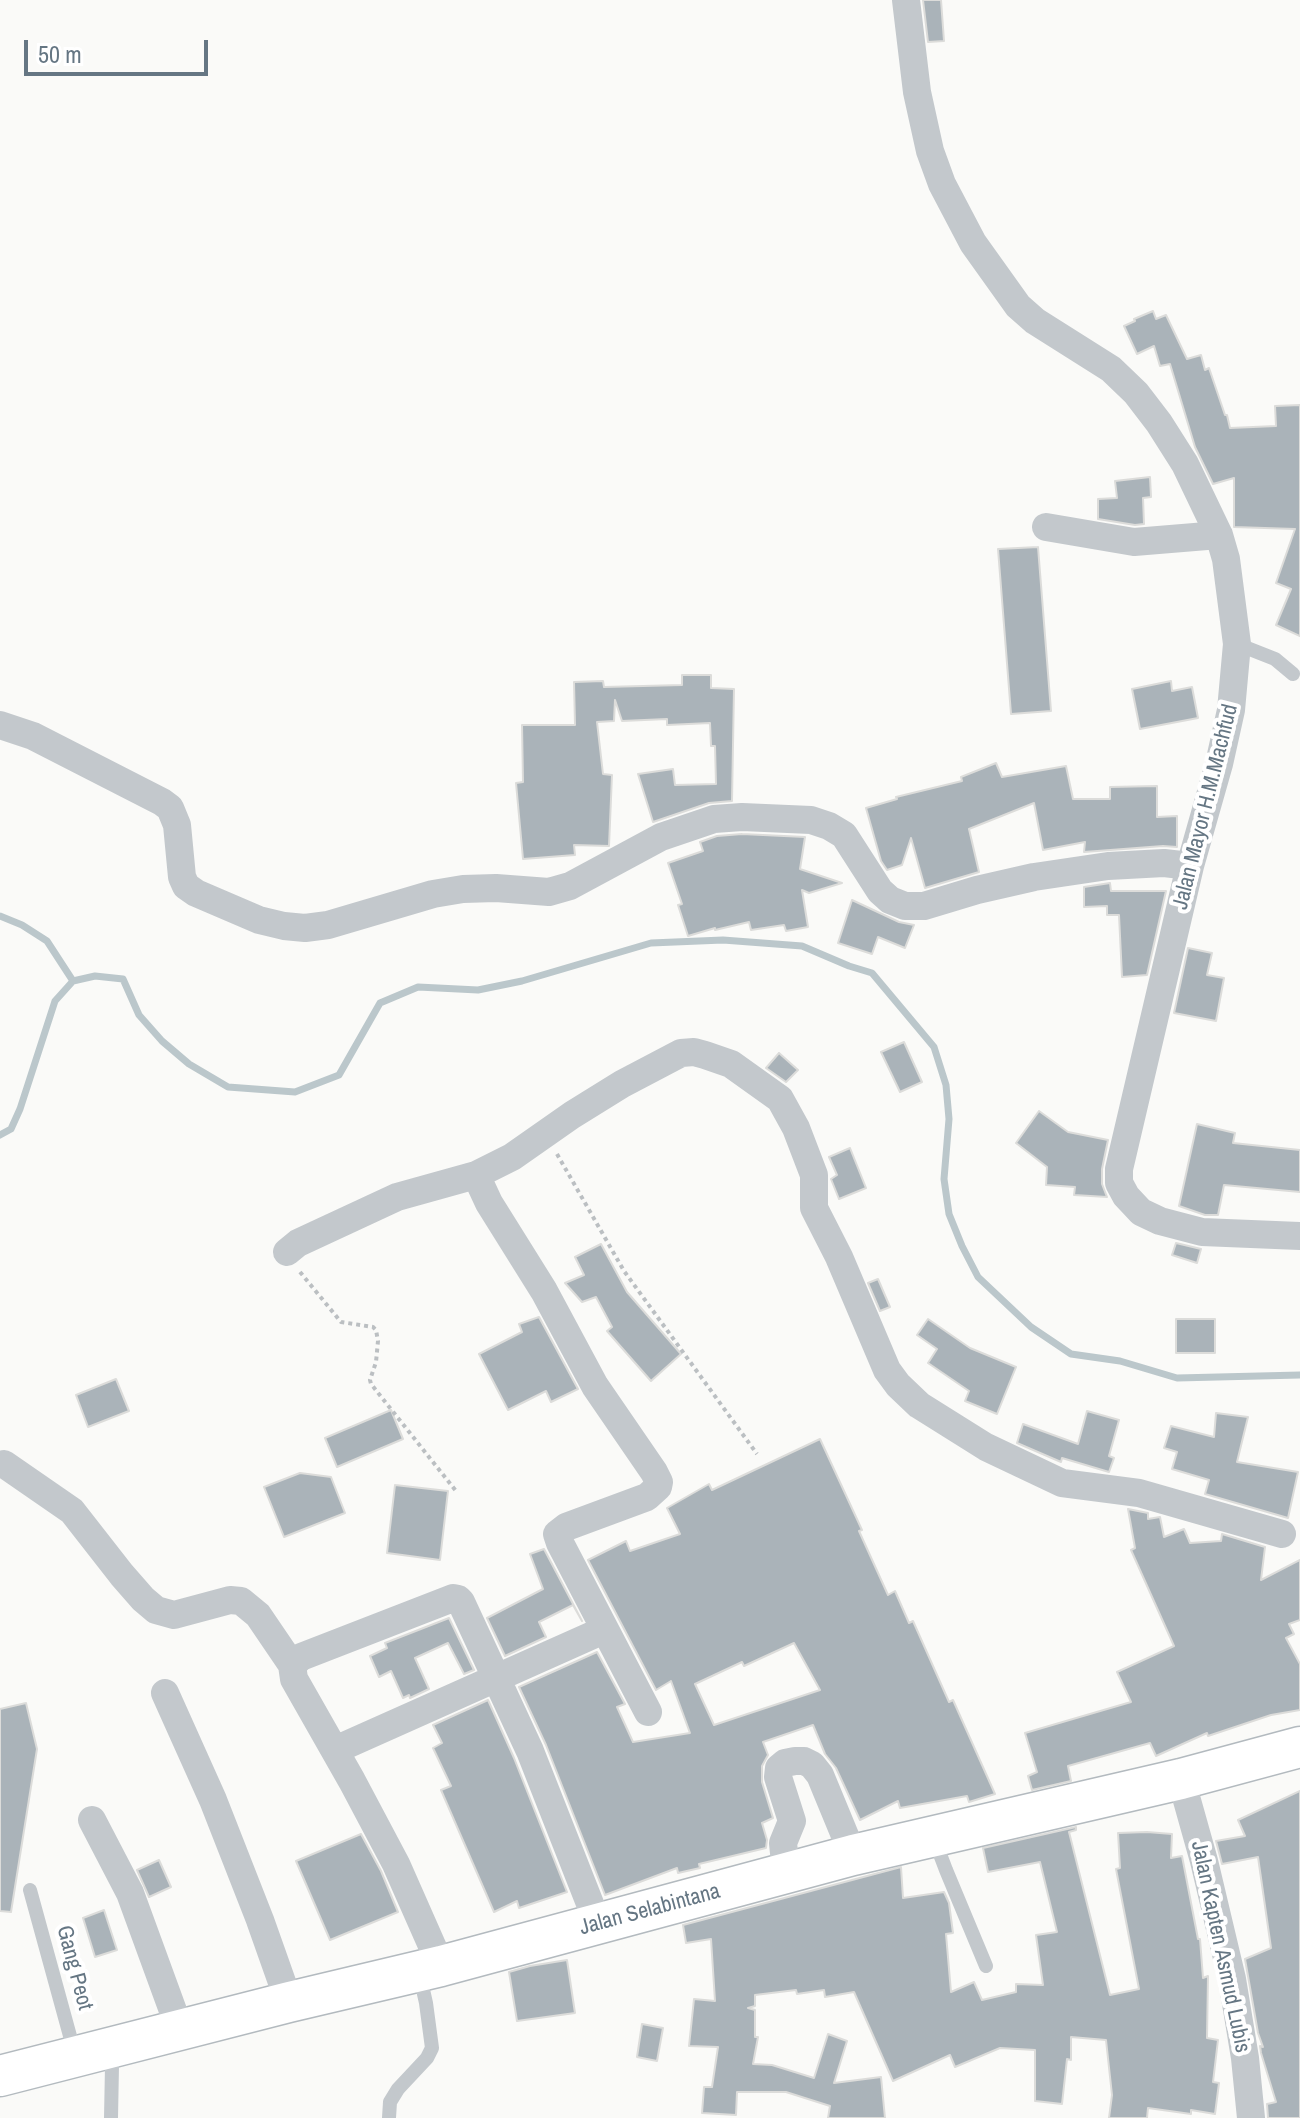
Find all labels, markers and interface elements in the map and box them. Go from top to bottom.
scale bar [28,24,212,74]
text: 50 m [38,38,82,70]
street label: Jalan Mayor H.M.Machfud [1168,702,1244,912]
street label: Jalan Kapten Asmud Lubis [1185,1839,1255,2055]
street label: Jalan Selabintana [577,1879,723,1941]
street label: Gang Peot [50,1923,98,2013]

